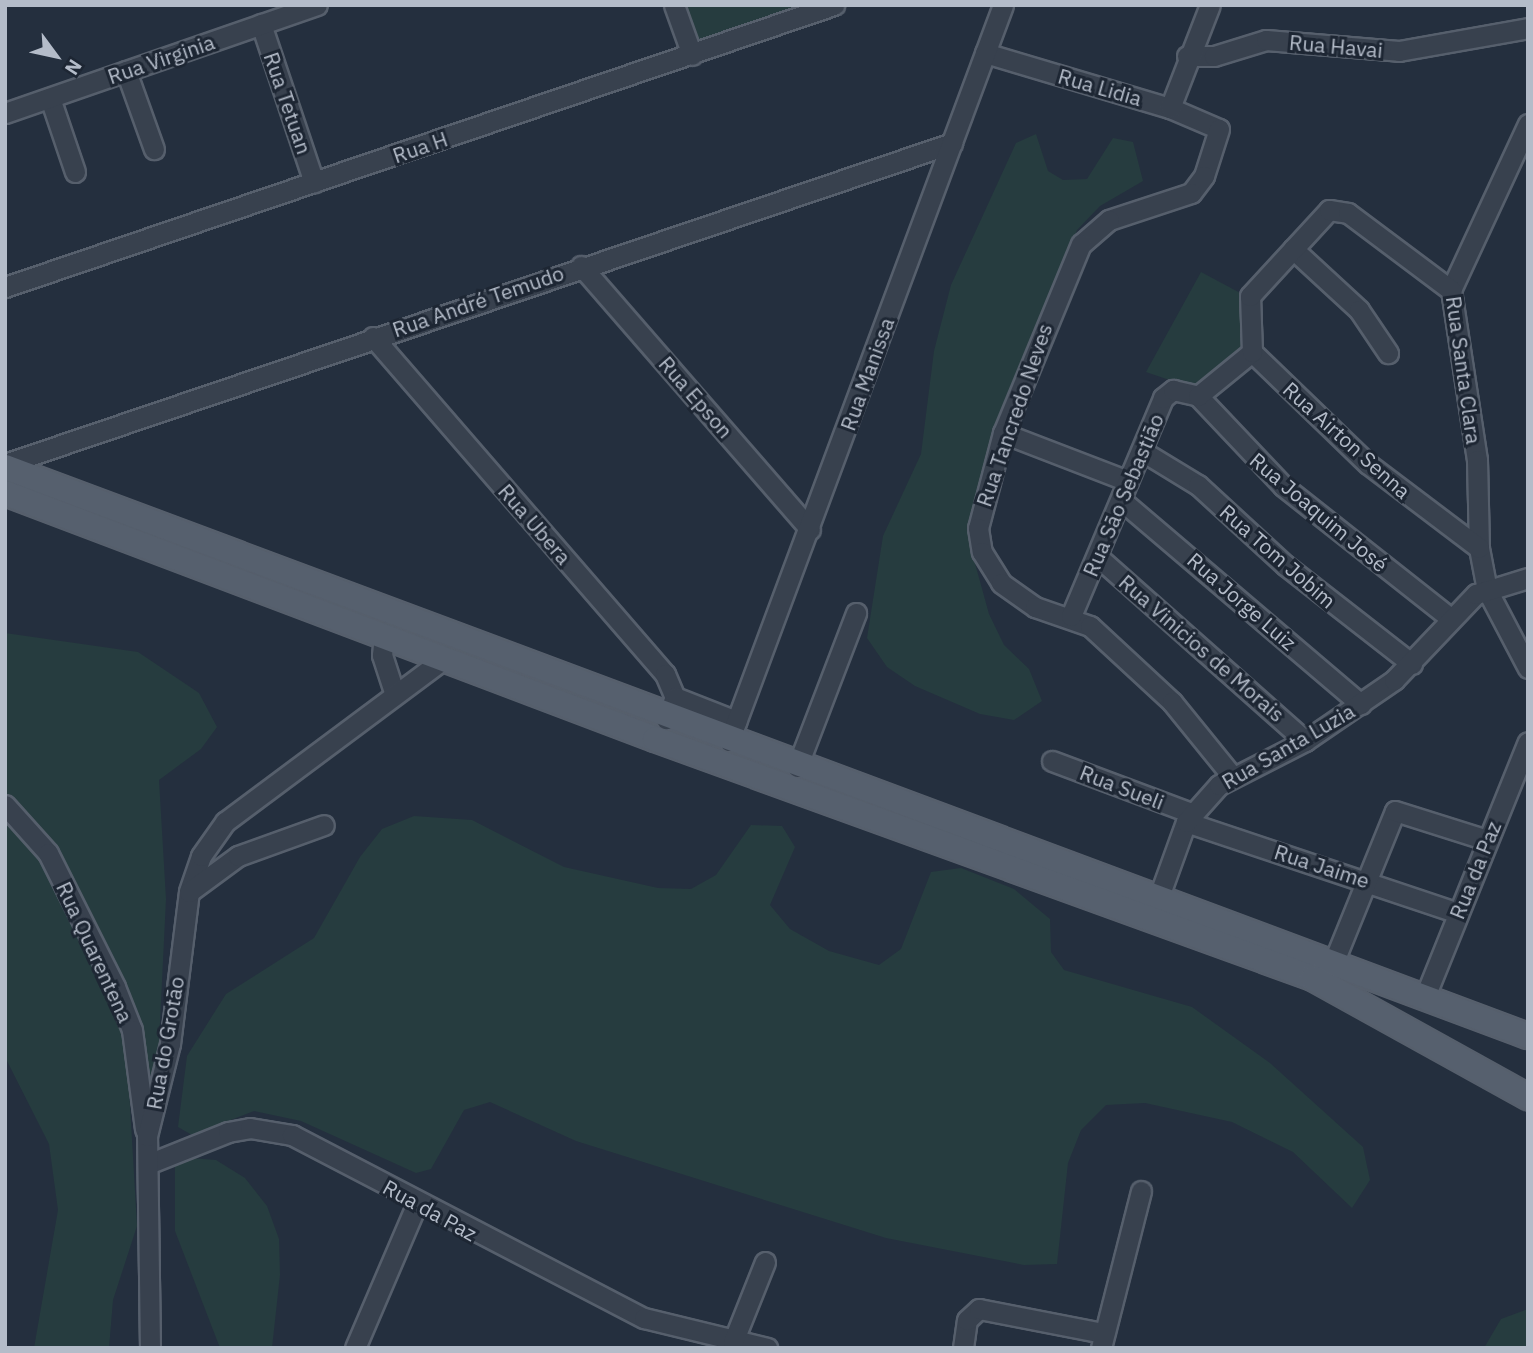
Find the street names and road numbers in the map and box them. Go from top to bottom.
street label: Rua Virginia [104,29,218,89]
street label: Rua Havai [1288,29,1384,63]
street label: Rua Tetuan [259,49,317,157]
street label: Rua Lidia [1055,63,1145,111]
street label: Rua H [389,126,451,168]
street label: Rua André Temudo [389,260,567,342]
street label: Rua Santa Clara [1441,294,1487,446]
street label: Rua Manissa [835,314,899,434]
street label: Rua Tancredo Neves [971,320,1057,510]
street label: Rua Epson [654,351,738,443]
street label: Rua Airton Senna [1278,376,1416,504]
street label: Rua Sāo Sebastiāo [1077,410,1169,580]
street label: Rua Joaquim José [1245,447,1393,577]
street label: Rua Ubera [493,479,577,569]
street label: Rua Tom Jobim [1215,499,1341,613]
street label: Rua Jorge Luiz [1182,547,1302,655]
street label: Rua Vinicios de Morais [1114,569,1290,727]
street label: Rua Santa Luzia [1217,698,1359,794]
street label: Rua Sueli [1076,759,1168,815]
street label: Rua da Paz [1444,817,1506,923]
street label: Rua Jaime [1271,839,1373,893]
street label: Rua Quarentena [51,878,139,1026]
street label: Rua do Grotão [141,974,189,1112]
street label: Rua da Paz [379,1174,481,1246]

